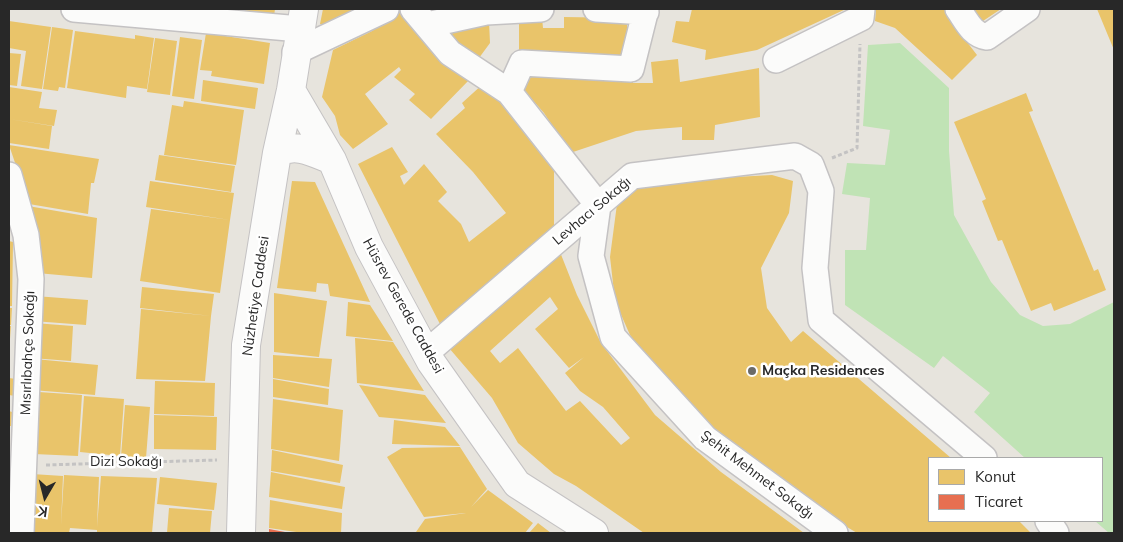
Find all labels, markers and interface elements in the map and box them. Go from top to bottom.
street label: Levhacı Sokağı [549,173,635,249]
street label: Nüzhetiye Caddesi [239,235,273,357]
street label: Hüsrev Gerede Caddesi [359,235,447,377]
street label: Mısırlıbahçe Sokağı [17,291,39,415]
place label: Maçka Residences [762,363,884,379]
marker: Maçka Residences [746,365,758,377]
street label: Şehit Mehmet Sokağı [697,427,817,523]
street label: Dizi Sokağı [90,454,162,470]
legend [928,457,1103,522]
text: Konut [975,467,1016,486]
north arrow [20,472,70,522]
text: Ticaret [975,492,1023,511]
text: K [37,502,49,521]

